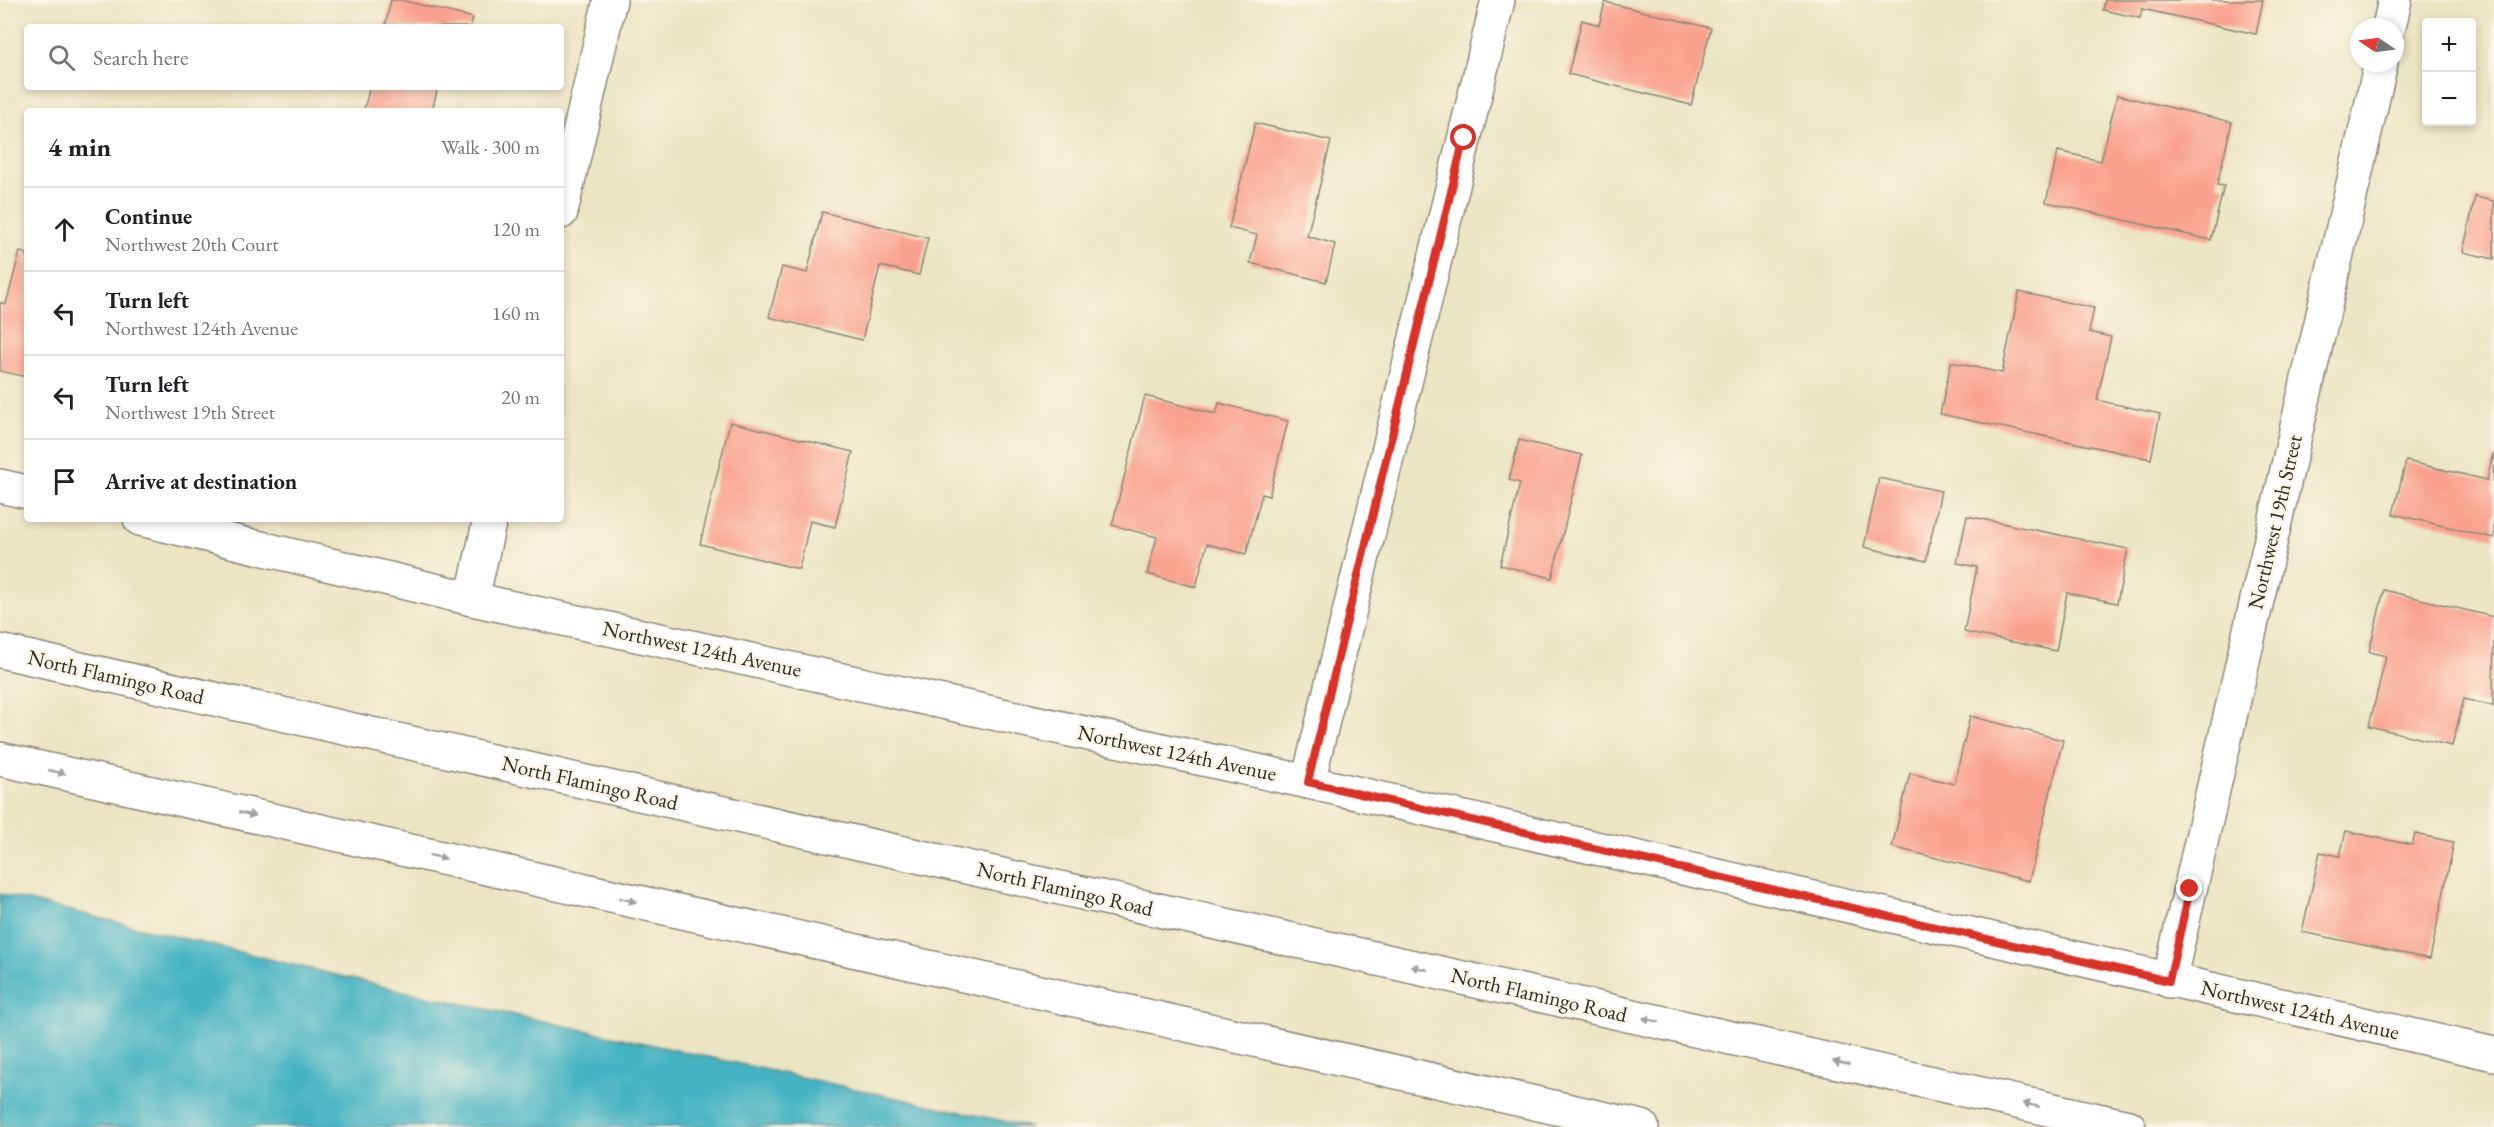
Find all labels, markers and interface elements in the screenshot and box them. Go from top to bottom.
north arrow [2350,18,2404,72]
map controls [2422,18,2476,126]
button: + [2422,18,2476,72]
search box [24,24,564,90]
icon: search [45,41,78,74]
text: Search here [93,43,188,72]
button: − [2422,72,2476,126]
route start [1450,124,1476,150]
text: 4 min [48,130,111,164]
text: Walk · 300 m [441,134,540,160]
text: Continue [105,202,192,231]
icon: ahead [48,213,81,246]
text: 120 m [492,216,540,242]
text: Northwest 20th Court [105,231,279,257]
text: Turn left [105,286,189,315]
icon: left [48,297,81,330]
text: 160 m [492,300,540,326]
text: Northwest 124th Avenue [105,315,298,341]
text: Turn left [105,370,189,399]
icon: left [48,381,81,414]
text: 20 m [501,384,540,410]
text: Northwest 19th Street [105,399,275,425]
street label: Northwest 19th Street [2241,432,2308,612]
icon: arrive [48,465,81,498]
text: Arrive at destination [105,467,297,496]
street label: Northwest 124th Avenue [600,614,804,683]
street label: North Flamingo Road [25,643,207,710]
street label: Northwest 124th Avenue [1075,718,1279,787]
street label: North Flamingo Road [499,749,681,816]
one-way arrow [48,767,66,777]
one-way arrow [238,810,257,820]
one-way arrow [428,853,447,862]
street label: North Flamingo Road [974,855,1156,922]
route end [2176,875,2202,901]
one-way arrow [619,895,637,905]
street label: North Flamingo Road [1448,961,1630,1028]
one-way arrow [1410,963,1429,973]
street label: Northwest 124th Avenue [2198,974,2402,1045]
one-way arrow [1641,1015,1660,1024]
one-way arrow [1832,1057,1850,1067]
one-way arrow [2022,1100,2041,1109]

